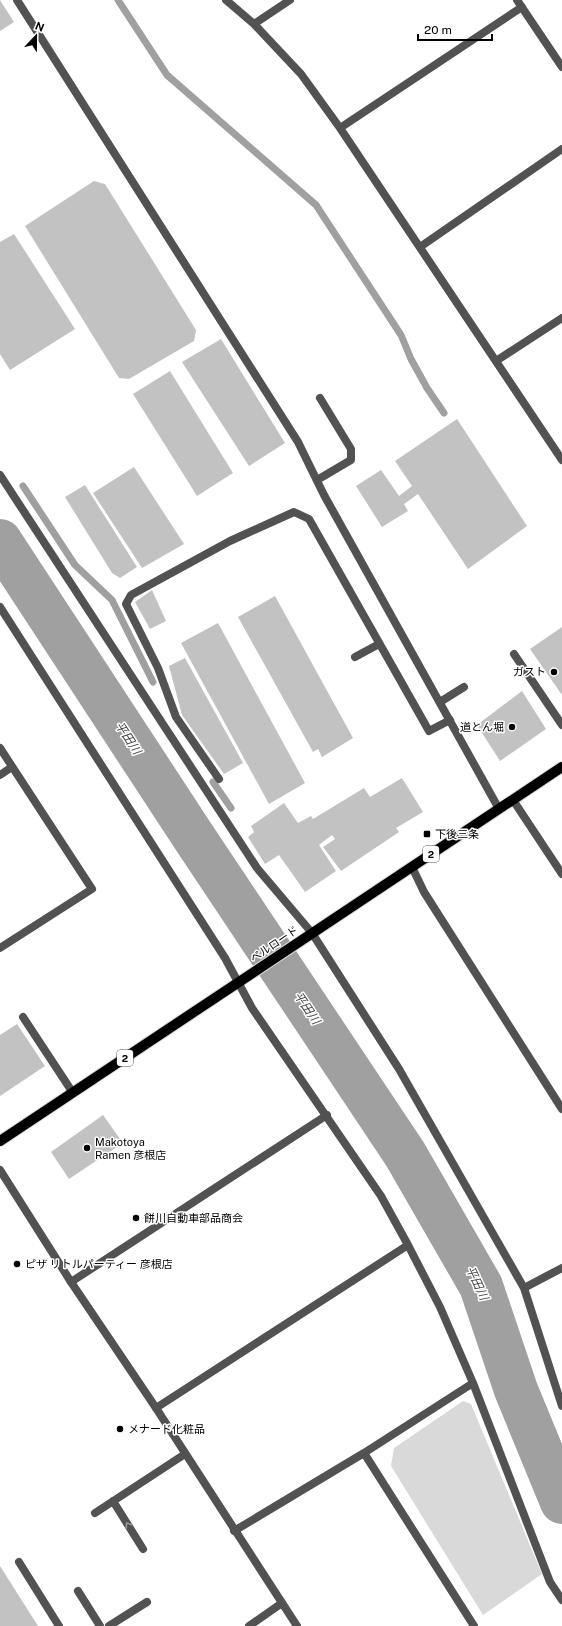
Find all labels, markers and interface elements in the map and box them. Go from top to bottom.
north arrow [16,16,56,56]
scale bar [418,16,492,42]
text: N [34,20,46,34]
text: 20 m [424,23,452,37]
place label: ガスト [513,666,546,678]
marker: ガスト [549,667,559,677]
water label: 平田川 [112,719,145,759]
place label: 道とん堀 [460,721,504,733]
marker: 道とん堀 [507,722,517,732]
place label: 下後三条 [435,828,479,840]
marker: 下後三条 [422,829,432,839]
road number: 2 [423,846,439,862]
street label: ベルロード [248,924,300,964]
water label: 平田川 [291,989,324,1028]
road number: 2 [117,1050,133,1066]
place label: Makotoya Ramen 彦根店 [95,1136,166,1161]
marker: Makotoya Ramen 彦根店 [82,1143,92,1153]
place label: 餅川自動車部品商会 [144,1212,243,1224]
marker: 餅川自動車部品商会 [131,1213,141,1223]
place label: ピザ リトルパーティー 彦根店 [25,1258,173,1270]
marker: ピザ リトルパーティー 彦根店 [12,1259,22,1269]
water label: 平田川 [463,1264,492,1304]
place label: メナード化粧品 [128,1423,205,1435]
marker: メナード化粧品 [115,1424,125,1434]
one-way arrow [126,1522,133,1529]

